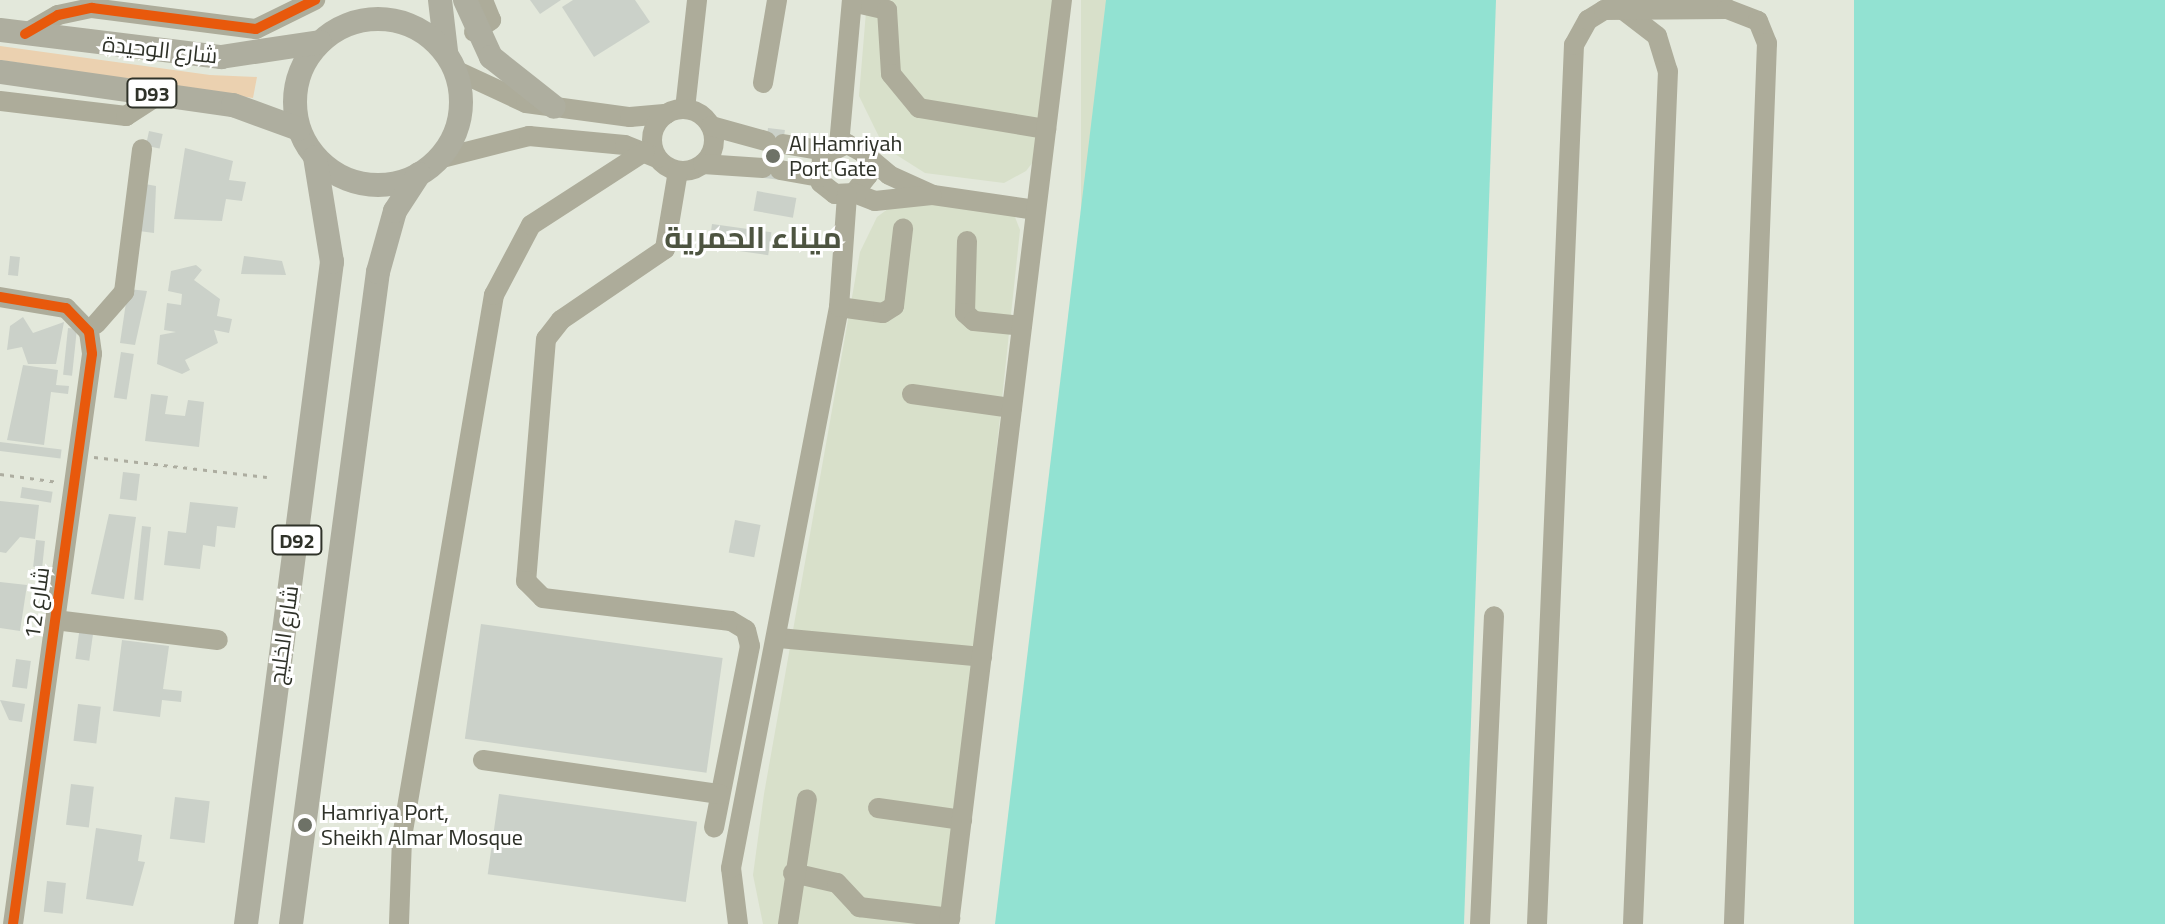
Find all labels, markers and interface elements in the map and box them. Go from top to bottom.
street label: شارع الوحيدة [101,31,219,69]
road number: D93 [126,77,178,109]
place label: Al Hamriyah Port Gate [789,130,902,182]
marker: Al Hamriyah Port Gate [764,147,782,165]
district label: ميناء الحمرية [664,219,842,255]
road number: D92 [271,524,323,556]
street label: شارع 12 [19,565,55,641]
street label: شارع الخليج [264,584,304,686]
place label: Hamriya Port, Sheikh Almar Mosque [321,799,523,850]
marker: Hamriya Port, Sheikh Almar Mosque [296,816,314,834]

